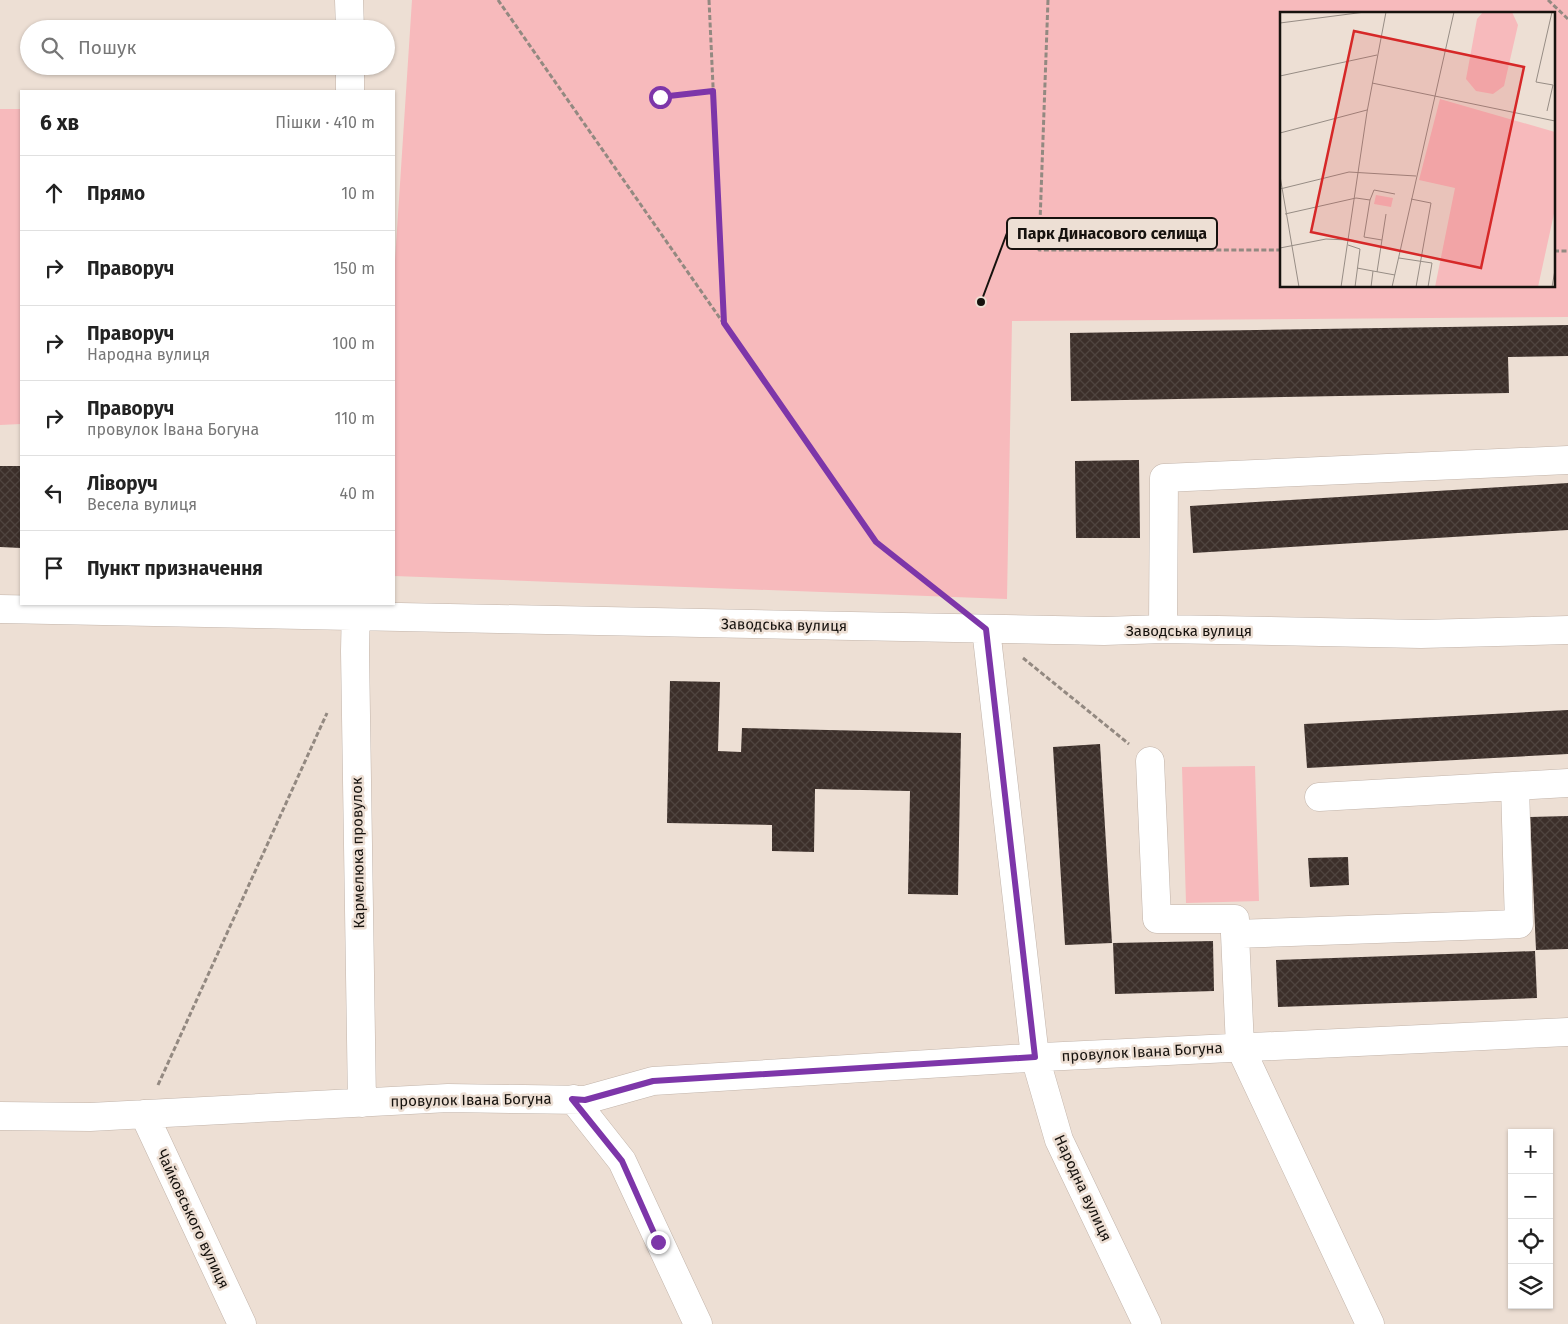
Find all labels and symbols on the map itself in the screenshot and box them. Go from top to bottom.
inset map [1280,12,1556,288]
route start [649,86,672,109]
callout: Парк Динасового селища [1007,218,1217,249]
text: Парк Динасового селища [1017,224,1207,243]
street label: Заводська вулиця [721,615,847,635]
street label: Заводська вулиця [1126,622,1252,640]
street label: Кармелюка провулок [348,777,368,929]
street label: провулок Івана Богуна [1061,1039,1223,1065]
street label: провулок Івана Богуна [390,1090,552,1110]
street label: Народна вулиця [1050,1132,1116,1244]
street label: Чайковського вулиця [153,1147,233,1291]
route end [647,1231,670,1254]

